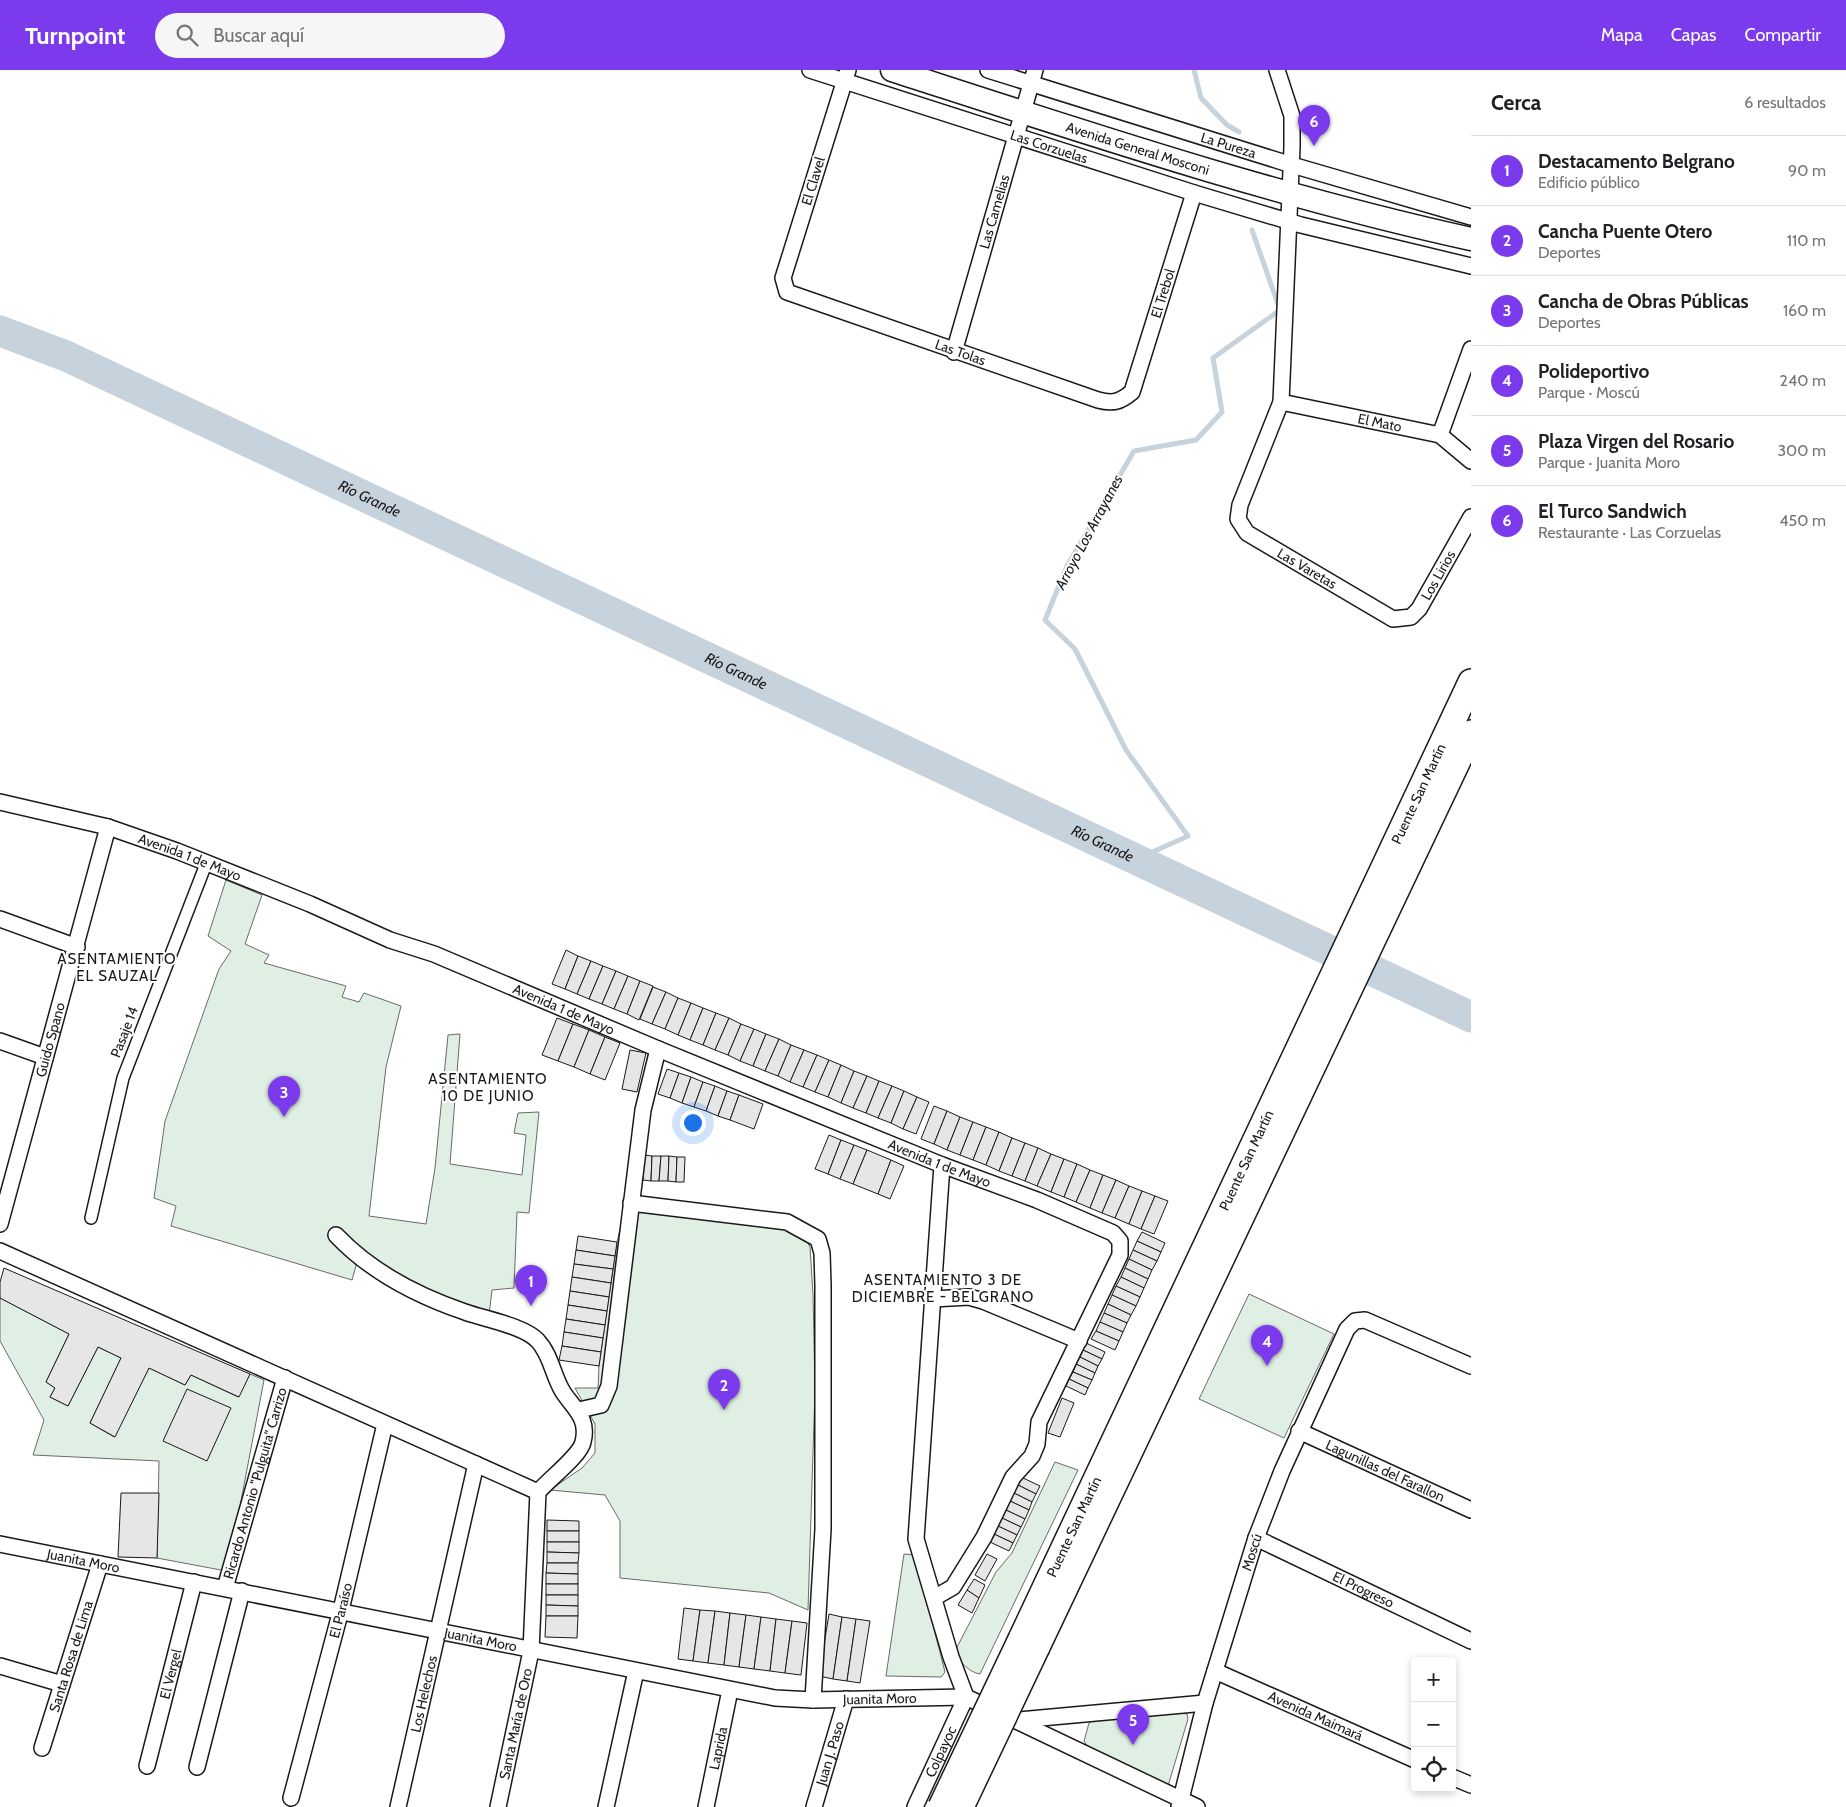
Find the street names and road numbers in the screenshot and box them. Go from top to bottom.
street label: Avenida General Mosconi [1064,118,1212,179]
street label: Las Corzuelas [1008,126,1090,167]
street label: La Pureza [1199,128,1259,162]
street label: El Clavel [797,154,829,207]
street label: Las Camelias [975,172,1014,251]
street label: El Trebol [1147,266,1179,320]
street label: Las Tolas [933,335,988,369]
street label: El Mato [1356,409,1404,436]
street label: Las Varetas [1274,544,1340,593]
street label: Los Lirios [1417,547,1459,603]
street label: Puente San Martín [1387,740,1450,847]
street label: Avenida 1 de Mayo [136,829,244,885]
street label: Avenida 1 de Mayo [510,980,618,1039]
street label: Guido Spano [31,1000,69,1079]
street label: Pasaje 14 [106,1004,142,1060]
street label: Puente San Martín [1215,1107,1278,1213]
street label: Avenida 1 de Mayo [885,1135,994,1191]
street label: Ricardo Antonio "Pulguita" Carrizo [219,1385,291,1581]
street label: Lagunillas del Farallon [1323,1436,1448,1506]
street label: Puente San Martín [1042,1473,1105,1580]
street label: Moscú [1237,1531,1266,1573]
street label: Juanita Moro [44,1544,122,1577]
street label: El Progreso [1330,1567,1397,1612]
street label: El Paraíso [325,1581,356,1640]
street label: Santa Rosa de Lima [45,1598,97,1714]
street label: Juanita Moro [442,1623,519,1656]
street label: El Vergel [155,1646,186,1701]
street label: Los Helechos [406,1654,441,1734]
street label: Santa María de Oro [495,1666,536,1781]
street label: Avenida Maimará [1265,1687,1366,1745]
street label: Juanita Moro [842,1689,917,1708]
street label: Juan J. Paso [812,1719,848,1789]
street label: Colpayoc [921,1723,960,1780]
street label: Laprida [705,1725,731,1771]

